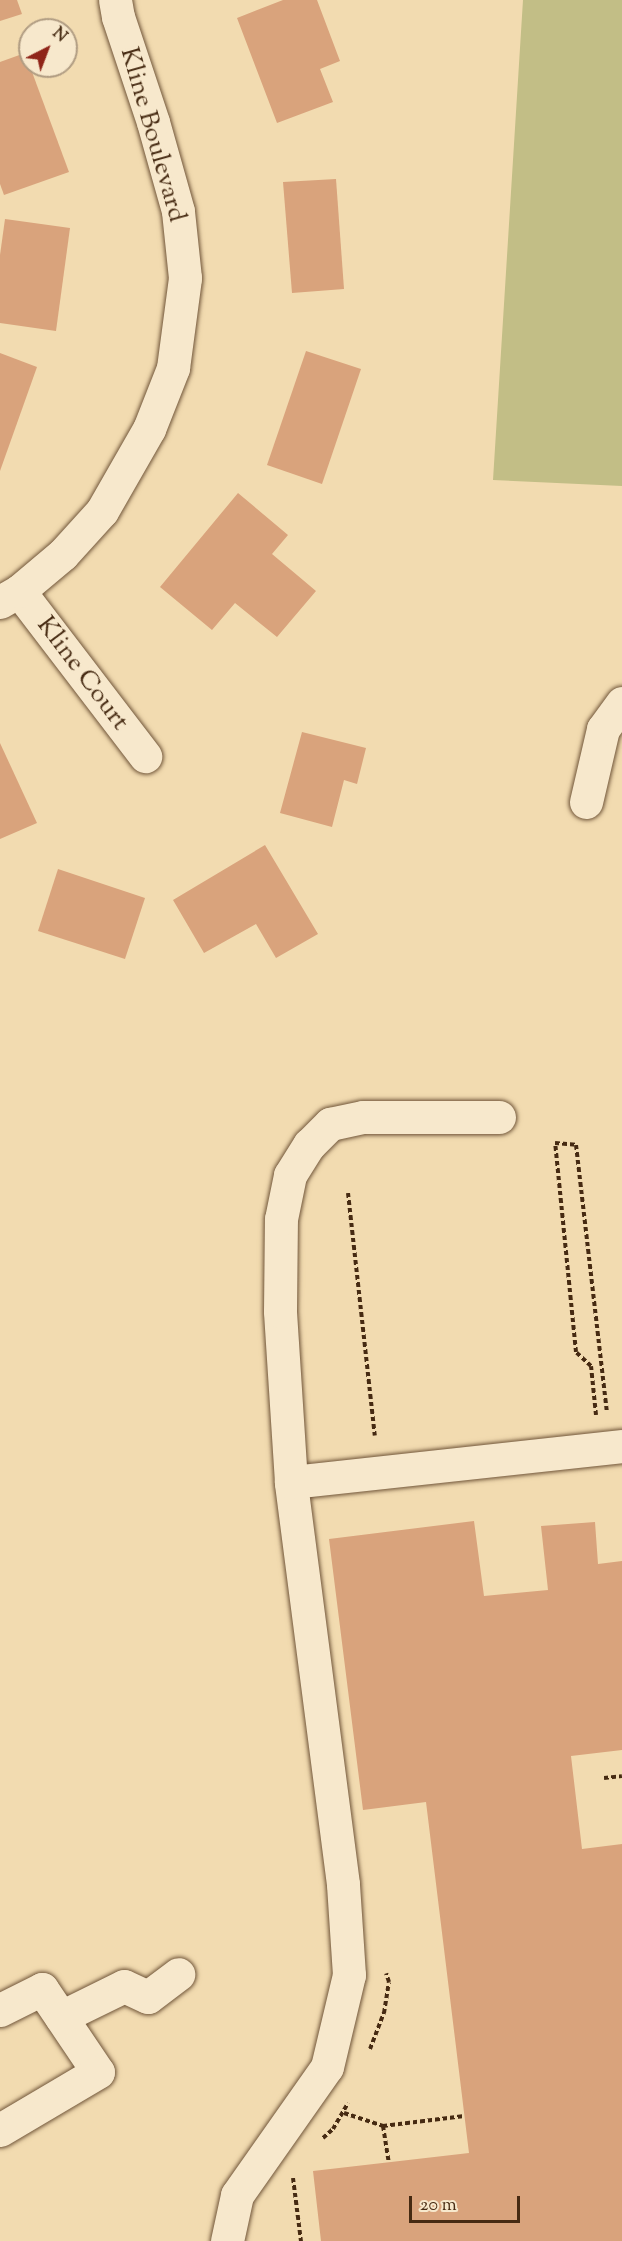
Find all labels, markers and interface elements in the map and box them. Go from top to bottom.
north arrow [18,18,78,78]
text: N [47,23,71,49]
street label: Kline Boulevard [112,44,192,226]
street label: Kline Court [29,611,135,737]
scale bar [412,2184,523,2222]
text: 20 m [420,2193,457,2219]

